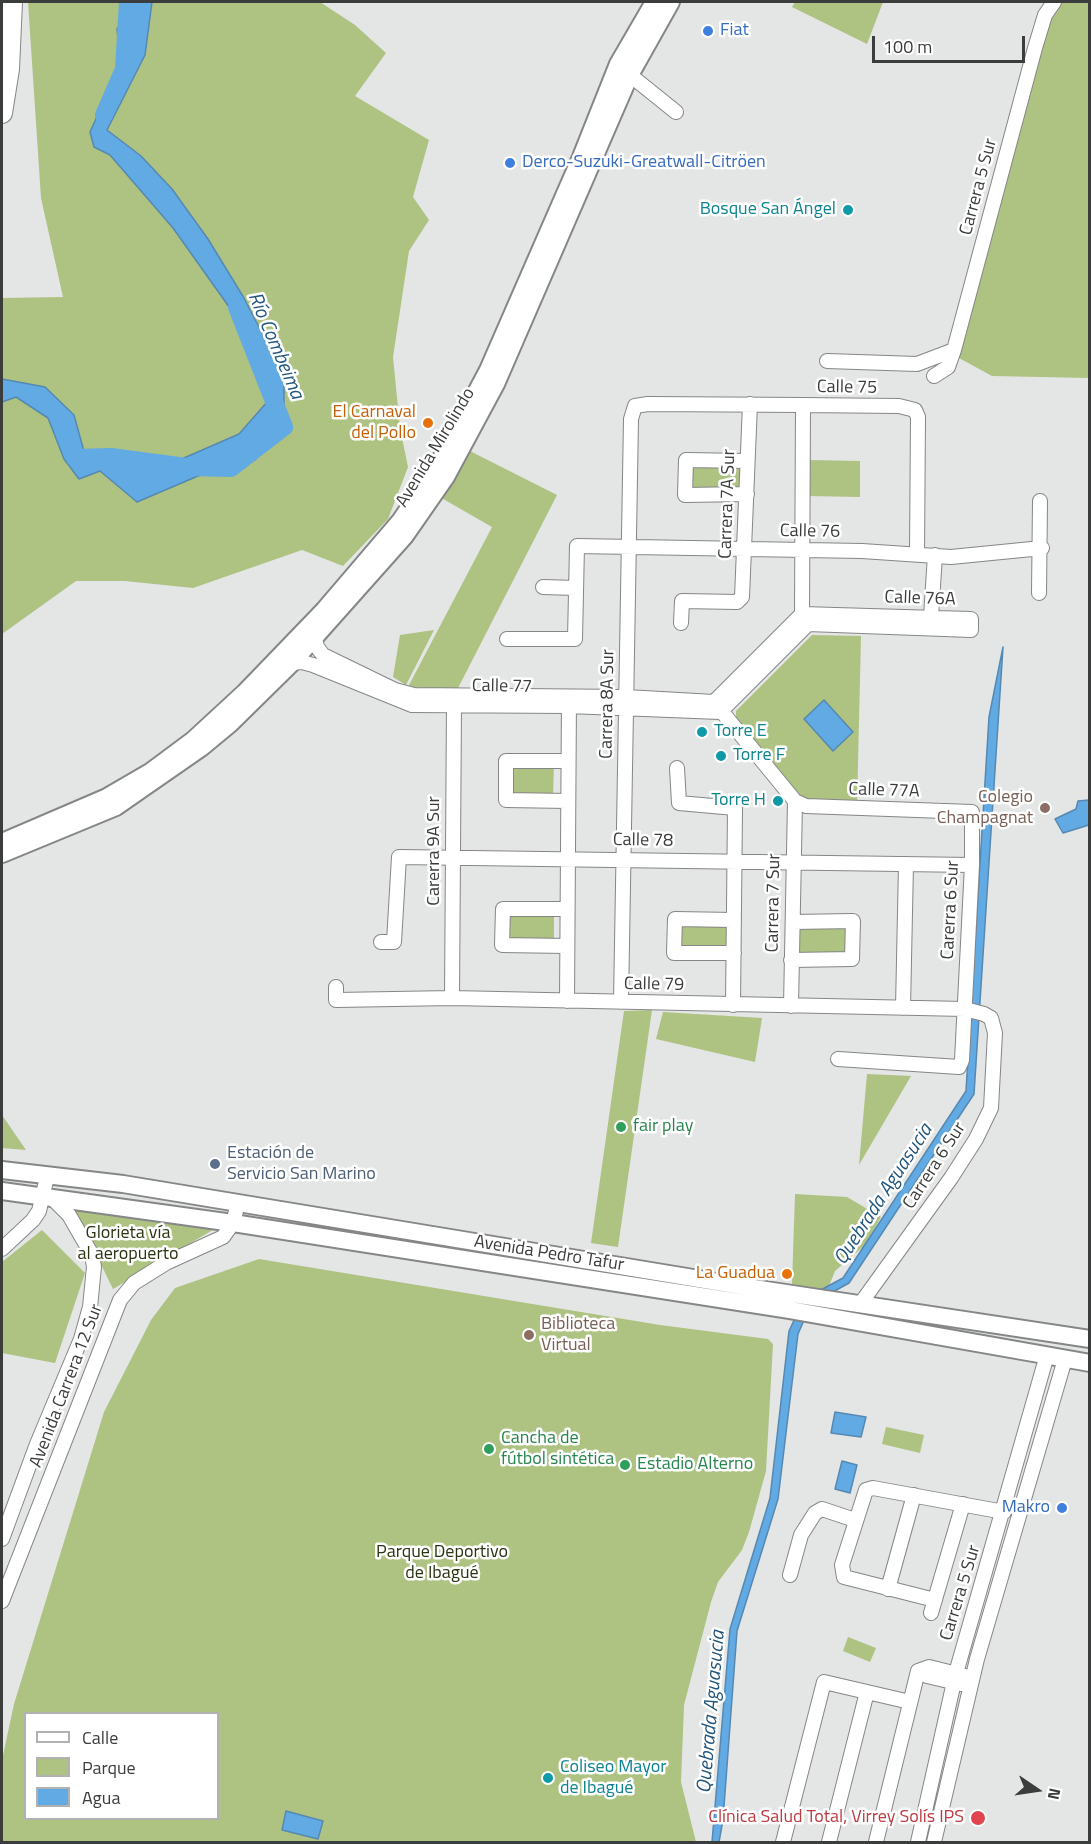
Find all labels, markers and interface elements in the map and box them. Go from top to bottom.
place label: Fiat [720,20,749,42]
marker: Fiat [701,24,715,38]
scale bar [875,24,1028,62]
text: 100 m [883,33,932,60]
street label: Carrera 5 Sur [956,136,1002,238]
place label: Derco-Suzuki-Greatwall-Citröen [522,152,766,174]
marker: Derco-Suzuki-Greatwall-Citröen [503,156,517,170]
place label: Bosque San Ángel [700,199,836,221]
marker: Bosque San Ángel [841,203,855,217]
water label: Río Combeima [242,289,308,403]
street label: Calle 75 [817,377,877,399]
street label: Avenida Mirolindo [392,384,480,512]
place label: El Carnaval del Pollo [333,402,416,444]
marker: El Carnaval del Pollo [421,416,435,430]
street label: Carrera 7A Sur [715,449,741,559]
street label: Calle 76 [780,521,840,543]
street label: Calle 76A [884,587,956,611]
street label: Carrera 8A Sur [596,649,620,759]
street label: Calle 77 [472,676,532,698]
place label: Torre E [714,721,767,743]
marker: Torre E [695,725,709,739]
place label: Torre F [733,745,785,767]
marker: Torre F [714,749,728,763]
street label: Calle 77A [848,779,920,803]
place label: Colegio Champagnat [937,787,1033,830]
place label: Torre H [711,790,766,812]
marker: Torre H [771,794,785,808]
street label: Carerra 9A Sur [424,796,446,906]
marker: Colegio Champagnat [1038,801,1052,815]
street label: Calle 78 [613,830,673,852]
street label: Carrera 7 Sur [762,853,786,953]
street label: Carerra 6 Sur [938,860,964,960]
street label: Calle 79 [624,974,684,996]
place label: fair play [633,1116,693,1138]
street label: Carrera 6 Sur [899,1119,971,1213]
marker: fair play [614,1120,628,1134]
water label: Quebrada Aguasucia [829,1120,939,1270]
place label: Estación de Servicio San Marino [227,1143,376,1186]
marker: Estación de Servicio San Marino [208,1157,222,1171]
park label: Glorieta vía al aeropuerto [78,1223,178,1266]
street label: Avenida Pedro Tafur [473,1231,625,1277]
place label: La Guadua [696,1263,775,1285]
marker: La Guadua [780,1267,794,1281]
street label: Avenida Carrera 12 Sur [26,1301,108,1471]
place label: Biblioteca Virtual [541,1314,615,1356]
marker: Biblioteca Virtual [522,1328,536,1342]
place label: Cancha de fútbol sintética [501,1428,614,1470]
marker: Cancha de fútbol sintética [482,1442,496,1456]
place label: Estadio Alterno [637,1454,753,1476]
marker: Estadio Alterno [618,1458,632,1472]
place label: Makro [1002,1497,1050,1519]
marker: Makro [1055,1501,1069,1515]
park label: Parque Deportivo de Ibagué [376,1542,508,1584]
street label: Carrera 5 Sur [936,1543,986,1643]
water label: Quebrada Aguasucia [693,1630,731,1794]
legend [24,1712,219,1820]
text: Calle [82,1724,118,1751]
text: Parque [82,1754,136,1781]
place label: Coliseo Mayor de Ibagué [560,1757,666,1800]
north arrow [1007,1760,1067,1820]
marker: Coliseo Mayor de Ibagué [541,1771,555,1785]
text: Agua [82,1784,120,1811]
text: N [1042,1786,1067,1802]
place label: Clínica Salud Total, Virrey Solís IPS [708,1807,964,1829]
marker: Clínica Salud Total, Virrey Solís IPS [969,1809,987,1827]

